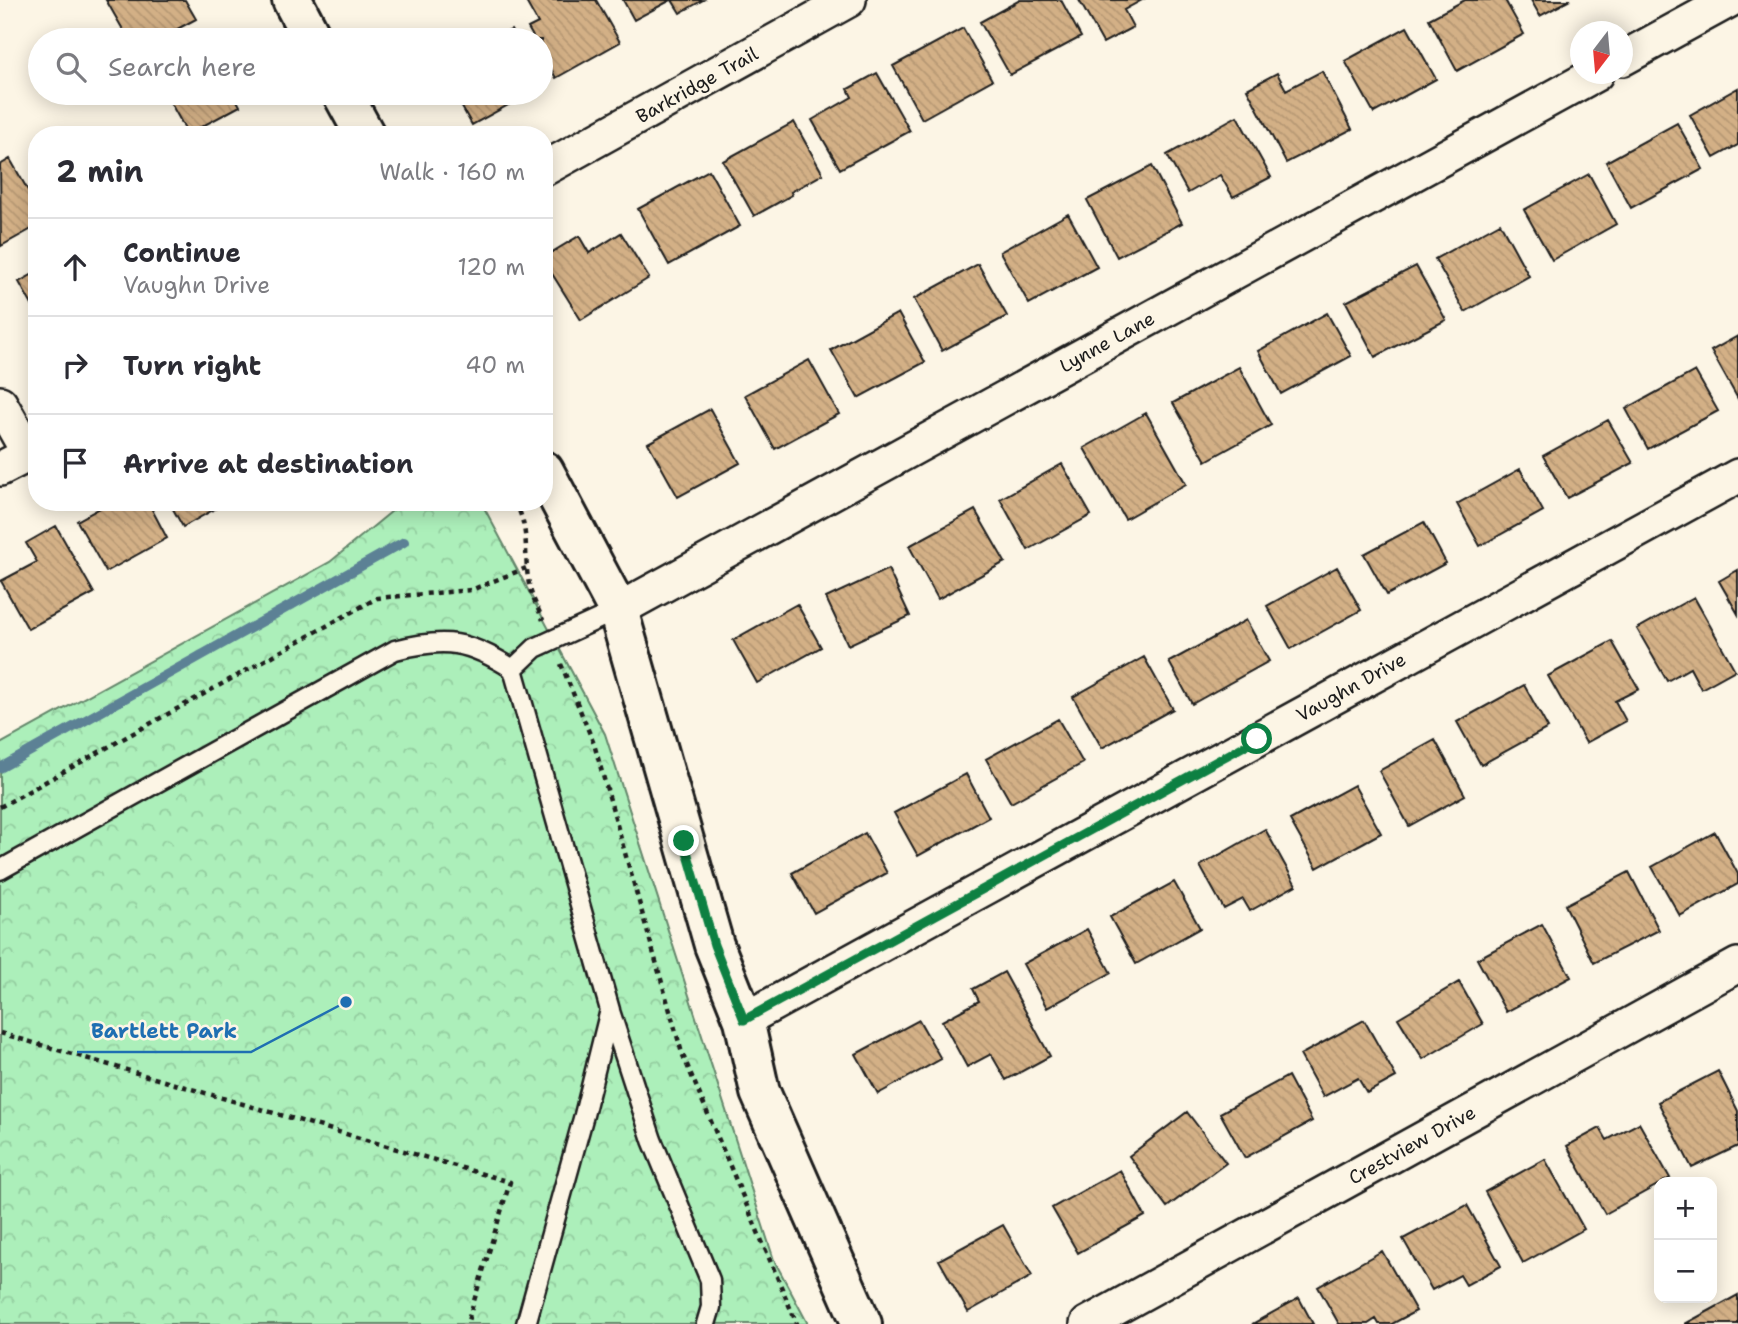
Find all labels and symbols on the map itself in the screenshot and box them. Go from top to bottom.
north arrow [1570,21,1633,84]
street label: Barkridge Trail [631,41,763,129]
street label: Lynne Lane [1055,306,1159,378]
street label: Vaughn Drive [1292,647,1410,727]
route start [1241,723,1272,754]
route end [668,825,699,856]
callout: Bartlett Park [77,1010,251,1052]
text: Bartlett Park [91,1017,237,1045]
street label: Crestview Drive [1344,1100,1480,1190]

